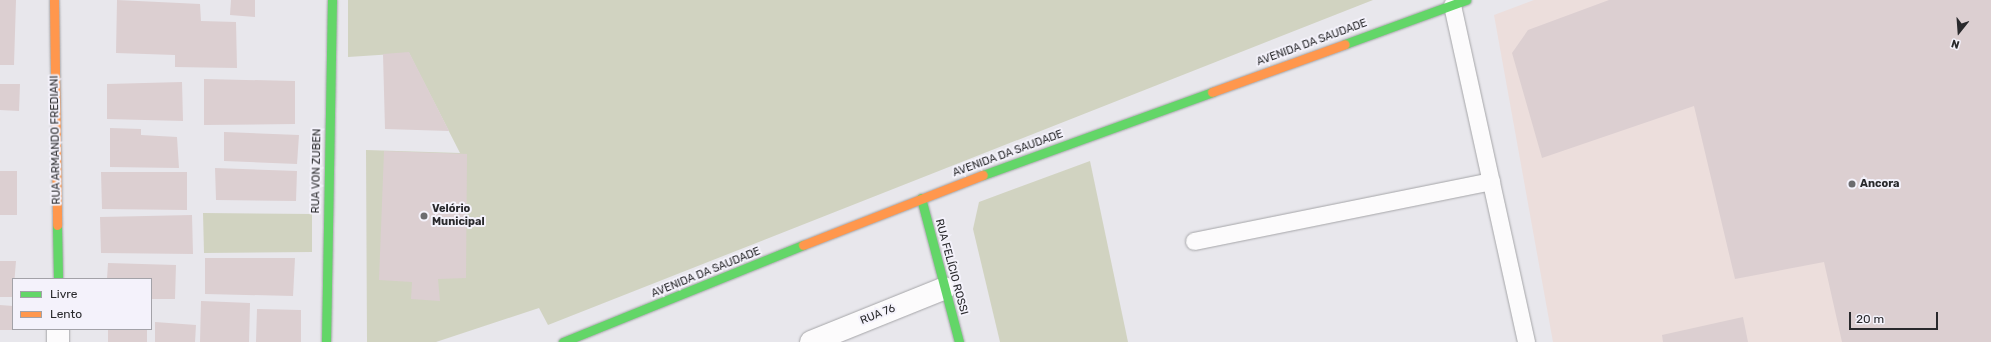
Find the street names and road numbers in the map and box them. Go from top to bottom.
street label: AVENIDA DA SAUDADE [1255,17,1369,69]
street label: RUA ARMANDO FREDIANI [48,75,64,205]
street label: RUA VON ZUBEN [310,128,324,214]
street label: AVENIDA DA SAUDADE [951,128,1065,180]
street label: RUA FELÍCIO ROSSI [932,218,970,316]
street label: AVENIDA DA SAUDADE [649,245,763,301]
street label: RUA 76 [858,302,898,328]

